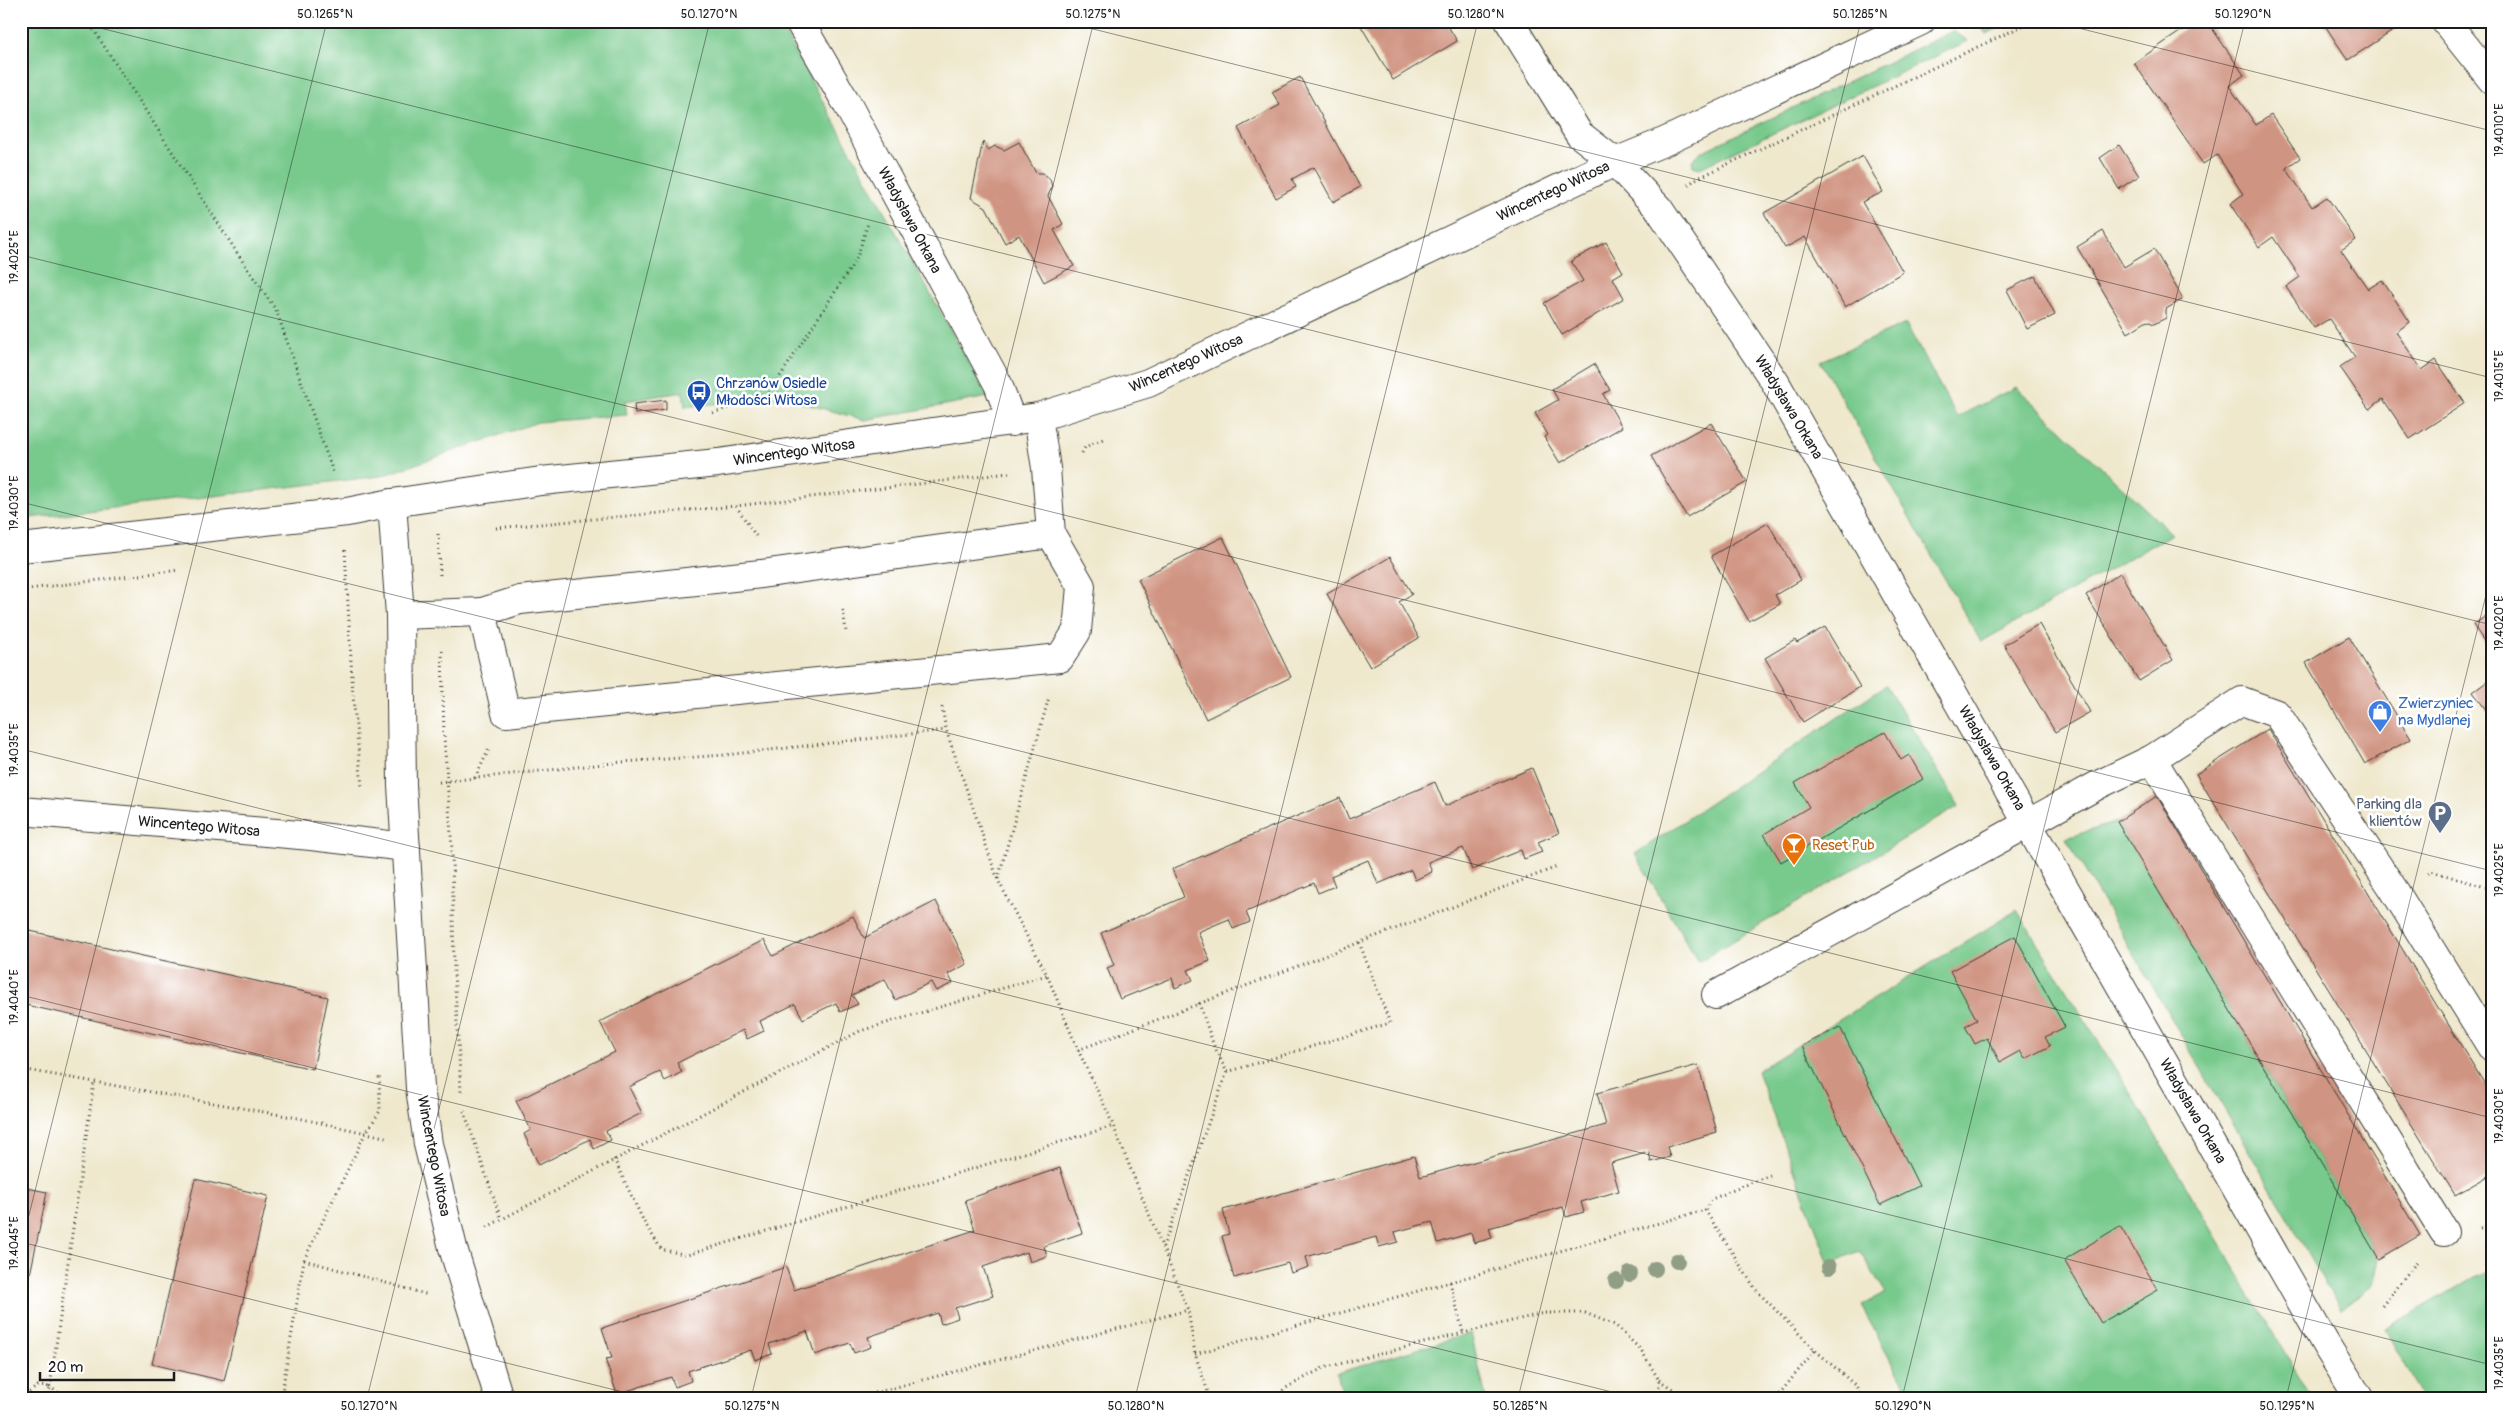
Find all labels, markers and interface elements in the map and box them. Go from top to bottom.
text: 50.1265°N [297,7,353,22]
text: 50.1270°N [681,7,737,22]
text: 50.1275°N [1066,7,1120,22]
text: 50.1280°N [1448,7,1504,22]
text: 50.1285°N [1833,7,1887,22]
text: 50.1290°N [2215,7,2271,22]
text: 19.4010°E [2492,103,2507,157]
street label: Wincentego Witosa [1494,157,1613,226]
street label: Władysława Orkana [873,164,946,277]
text: 19.4025°E [7,230,22,284]
street label: Wincentego Witosa [1126,330,1246,397]
text: 19.4015°E [2492,350,2507,402]
street label: Władysława Orkana [1750,352,1827,463]
place label: Chrzanów Osiedle Młodości Witosa [716,374,827,410]
bus stop icon: Chrzanów Osiedle Młodości Witosa [686,379,712,413]
street label: Wincentego Witosa [732,435,856,470]
text: 19.4030°E [7,475,22,531]
text: 19.4020°E [2492,595,2507,651]
place label: Zwierzyniec na Mydlanej [2398,694,2474,730]
shop icon: Zwierzyniec na Mydlanej [2367,699,2393,733]
street label: Władysława Orkana [1954,702,2029,814]
text: 19.4035°E [7,723,22,777]
place label: Parking dla klientów [2356,795,2422,831]
parking icon: Parking dla klientów [2427,800,2453,834]
street label: Wincentego Witosa [137,812,261,841]
bar icon: Reset Pub [1781,832,1807,866]
place label: Reset Pub [1812,836,1875,855]
text: 19.4025°E [2492,843,2507,897]
text: 19.4040°E [7,969,22,1025]
street label: Władysława Orkana [2155,1055,2230,1167]
text: 19.4030°E [2492,1088,2507,1144]
street label: Wincentego Witosa [413,1094,455,1218]
text: 19.4045°E [7,1216,22,1270]
text: 19.4035°E [2492,1336,2507,1390]
scale bar [40,1349,174,1381]
text: 20 m [48,1358,83,1377]
text: 50.1270°N [341,1399,397,1414]
text: 50.1275°N [725,1399,779,1414]
text: 50.1280°N [1108,1399,1164,1414]
text: 50.1285°N [1493,1399,1547,1414]
text: 50.1290°N [1875,1399,1931,1414]
text: 50.1295°N [2260,1399,2314,1414]

